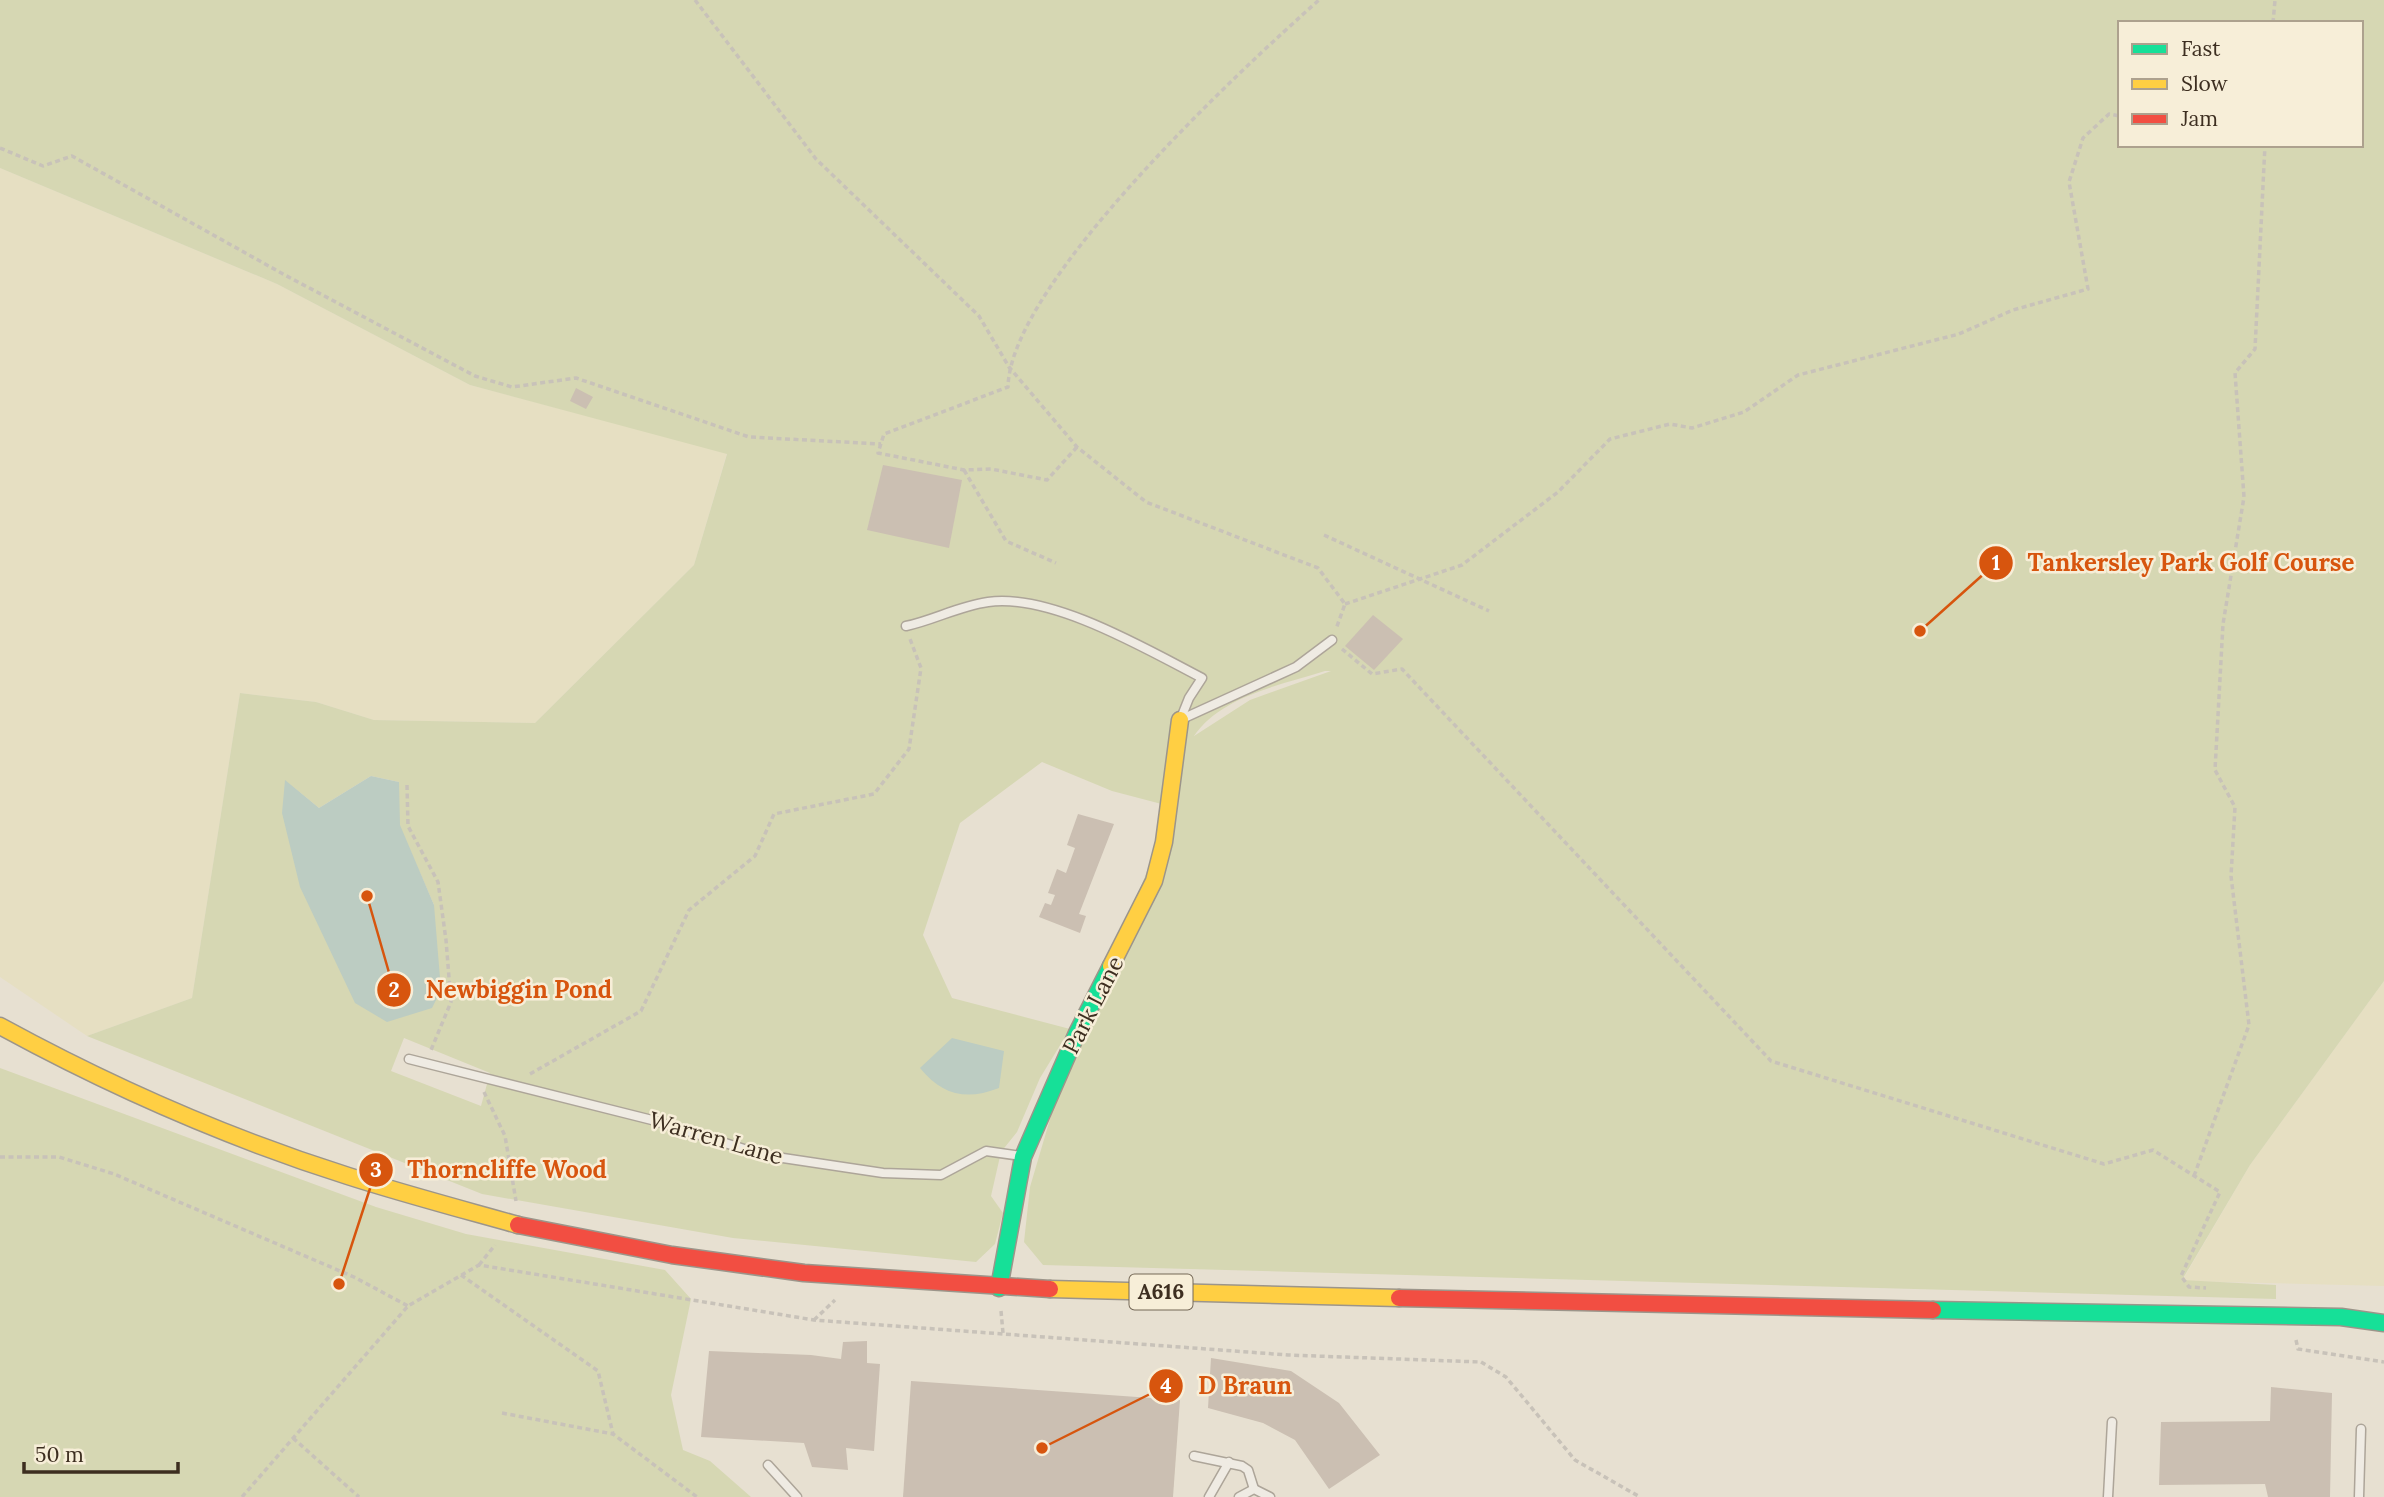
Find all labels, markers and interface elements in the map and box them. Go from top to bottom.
legend [2118,21,2363,147]
text: Fast [2181,35,2221,62]
text: Slow [2181,70,2228,97]
text: Jam [2180,105,2218,132]
callout: Tankersley Park Golf Course [1978,540,2368,585]
text: Tankersley Park Golf Course [2028,547,2355,578]
text: 1 [1992,549,2000,576]
street label: Park Lane [1056,951,1130,1059]
callout: Newbiggin Pond [377,967,626,1012]
text: Newbiggin Pond [426,974,612,1005]
text: 2 [388,976,400,1003]
street label: Warren Lane [646,1105,787,1171]
callout: Thorncliffe Wood [358,1147,621,1192]
text: Thorncliffe Wood [407,1154,607,1185]
text: 3 [370,1156,382,1183]
road number: A616 [1130,1274,1192,1310]
callout: D Braun [1149,1363,1306,1408]
text: D Braun [1198,1370,1292,1401]
text: 4 [1160,1372,1172,1399]
scale bar [24,1430,178,1474]
text: 50 m [35,1441,84,1468]

